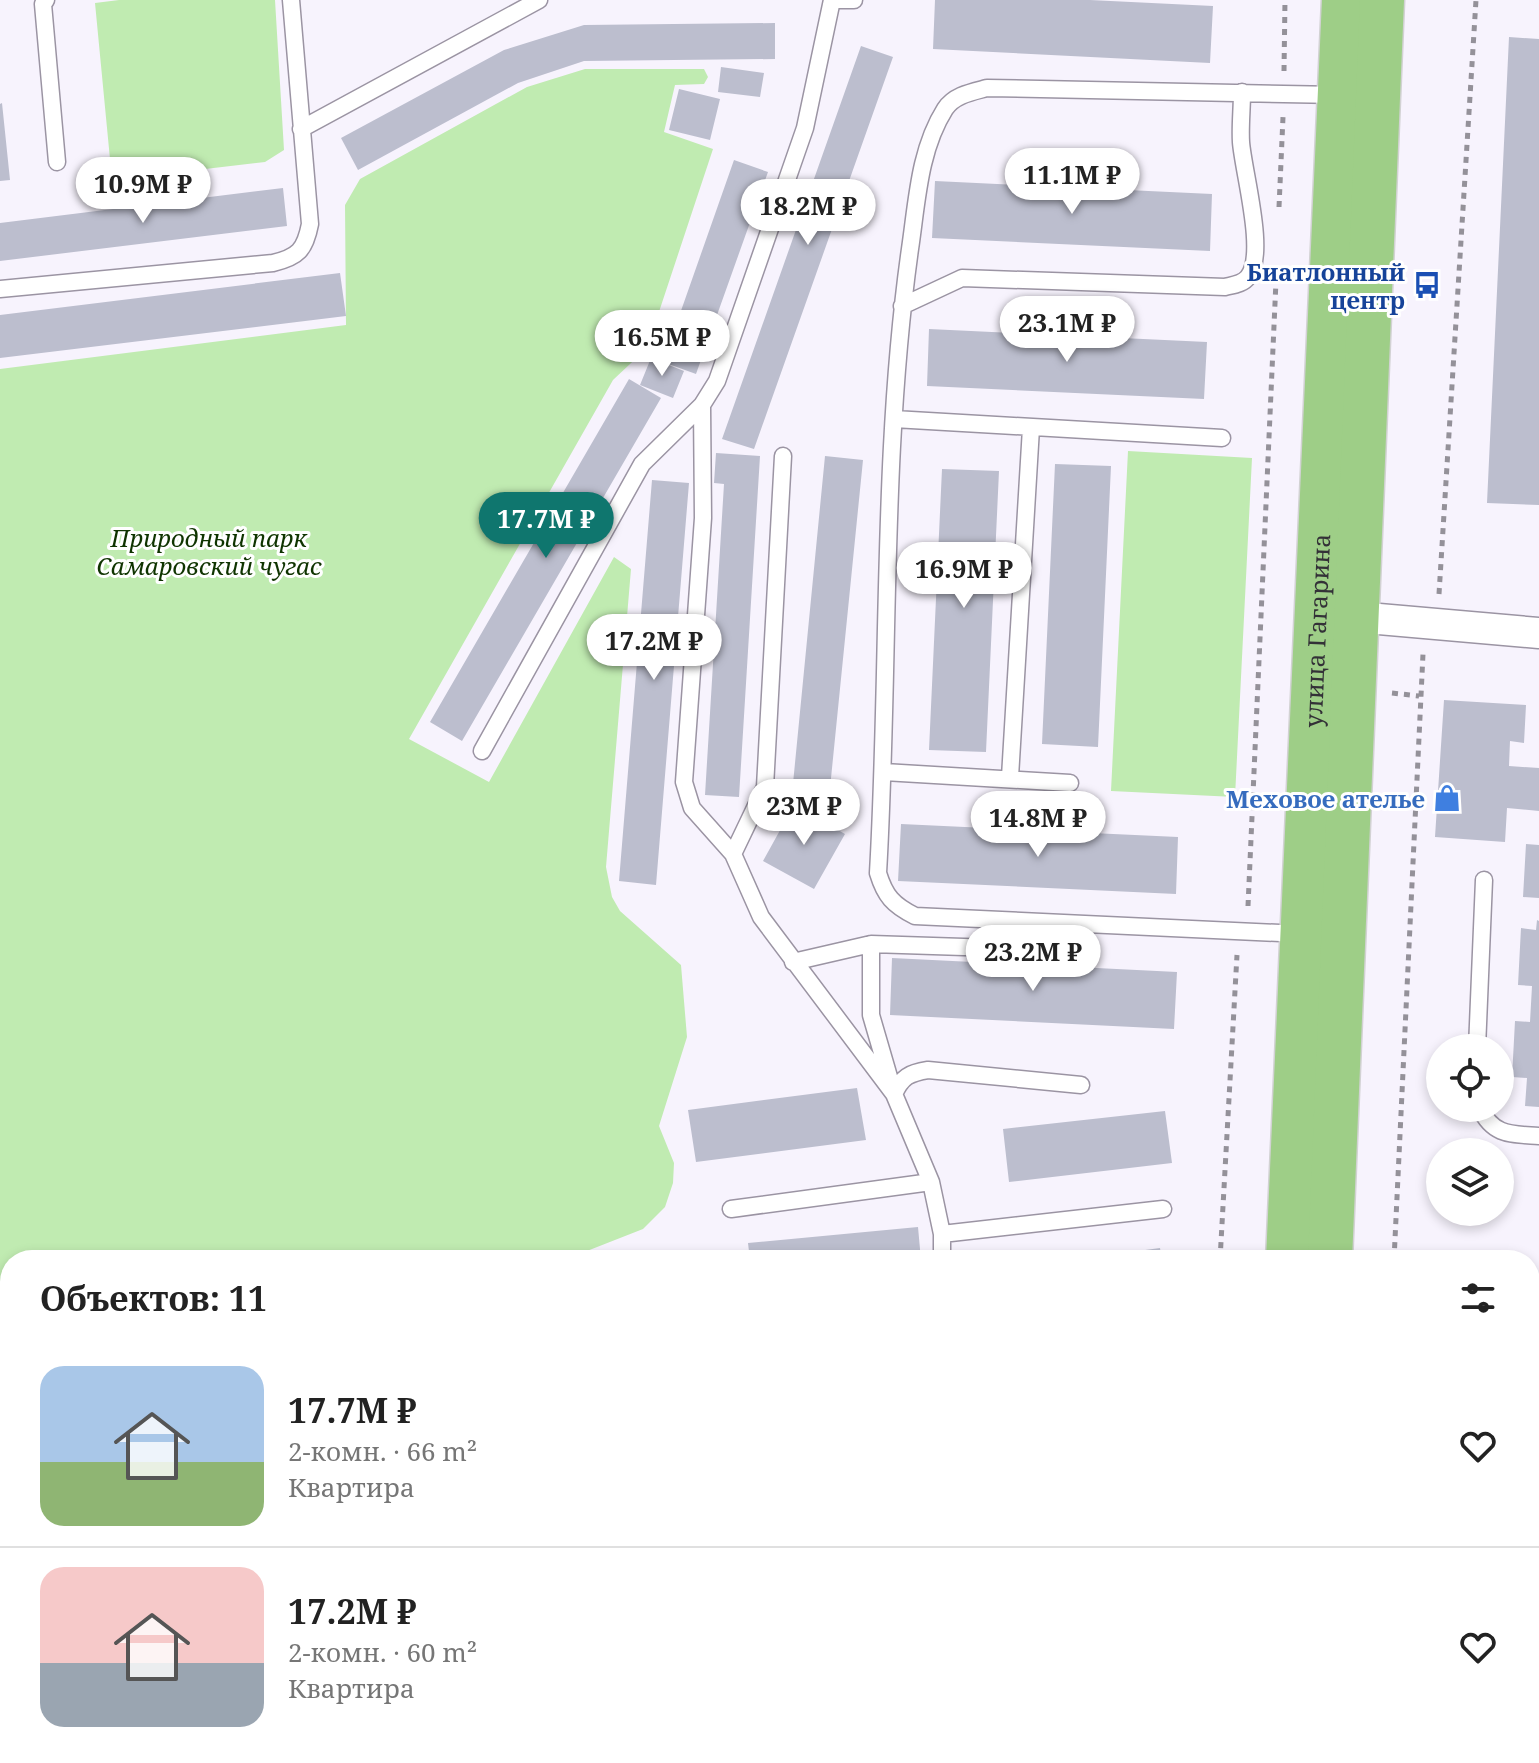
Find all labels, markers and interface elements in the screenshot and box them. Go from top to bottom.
pin: 11.1M ₽ [998,148,1146,216]
text: 11.1M ₽ [1023,156,1121,192]
pin: 10.9M ₽ [69,157,217,225]
text: 10.9M ₽ [94,165,192,201]
pin: 18.2M ₽ [734,179,882,247]
text: 18.2M ₽ [759,187,857,223]
place label: Биатлонный центр [1247,255,1405,316]
bus stop icon: Биатлонный центр [1412,270,1442,300]
pin: 23.1M ₽ [993,296,1141,364]
text: 23.1M ₽ [1018,304,1116,340]
pin: 16.5M ₽ [588,310,736,378]
text: 16.5M ₽ [613,318,711,354]
pin: 17.7M ₽ [472,492,620,560]
text: 17.7M ₽ [497,500,595,536]
park label: Природный парк Самаровский чугас [96,521,322,582]
street label: улица Гагарина [1295,533,1337,728]
pin: 16.9M ₽ [890,542,1038,610]
text: 16.9M ₽ [915,550,1013,586]
pin: 17.2M ₽ [580,614,728,682]
text: 17.2M ₽ [605,622,703,658]
pin: 23M ₽ [748,779,860,847]
place label: Меховое ателье [1226,782,1425,815]
shop icon: Меховое ателье [1432,783,1462,813]
text: 23M ₽ [766,787,842,823]
pin: 14.8M ₽ [964,791,1112,859]
text: 14.8M ₽ [989,799,1087,835]
pin: 23.2M ₽ [959,925,1107,993]
text: 23.2M ₽ [984,933,1082,969]
map controls [1426,1034,1514,1226]
button: locate [1426,1034,1514,1122]
button: layers [1426,1138,1514,1226]
text: Объектов: 11 [40,1275,267,1321]
icon: filters [1456,1276,1500,1320]
text: 17.7M ₽ [288,1387,417,1433]
icon: home [104,1398,200,1494]
icon: heart [1456,1424,1500,1468]
text: 2-комн. · 66 m² [288,1433,477,1469]
text: Квартира [288,1469,415,1505]
text: 17.2M ₽ [288,1588,417,1634]
icon: home [104,1599,200,1695]
icon: heart [1456,1625,1500,1669]
text: 2-комн. · 60 m² [288,1634,477,1670]
text: Квартира [288,1670,415,1706]

